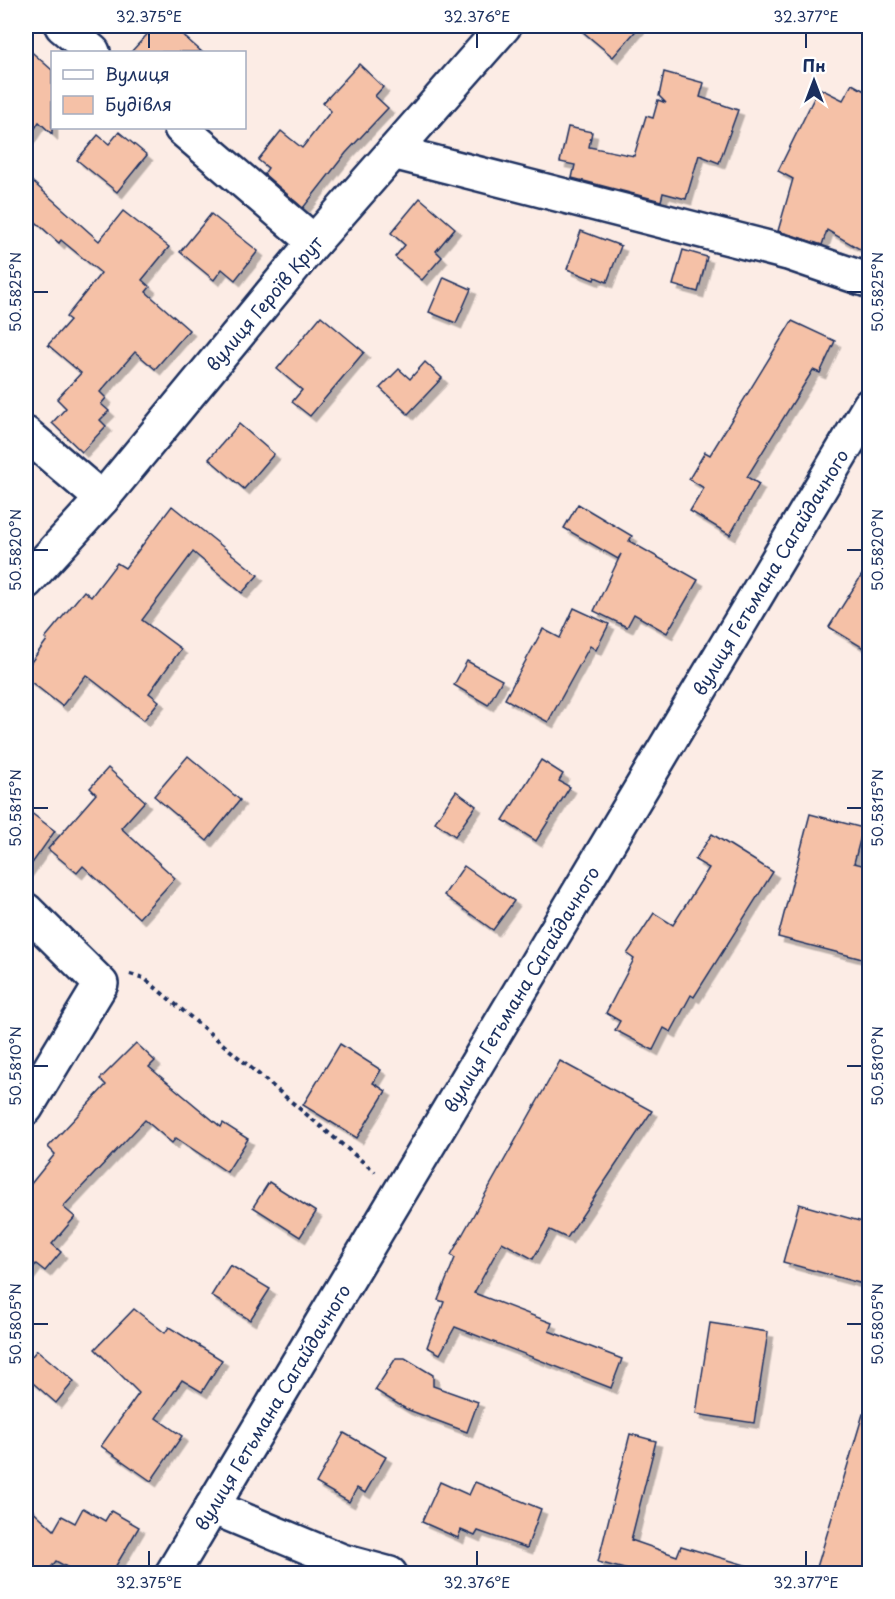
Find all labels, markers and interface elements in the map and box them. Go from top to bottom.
text: 32.375°E [116,4,182,27]
text: 32.376°E [444,4,511,27]
text: 32.377°E [773,4,839,27]
legend [51,51,246,129]
north arrow [784,51,844,111]
text: Пн [802,53,826,77]
text: Вулиця [105,60,170,87]
text: Будівля [105,90,172,117]
street label: вулиця Героїв Крут [199,229,329,377]
text: 50.5825°N [3,252,26,332]
text: 50.5825°N [865,252,888,332]
street label: вулиця Гетьмана Сагайдачного [685,444,855,700]
text: 50.5820°N [3,509,26,591]
text: 50.5820°N [865,509,888,591]
text: 50.5815°N [3,769,26,847]
text: 50.5815°N [865,769,888,847]
street label: вулиця Гетьмана Сагайдачного [436,861,606,1117]
text: 50.5810°N [3,1026,26,1106]
text: 50.5810°N [865,1026,888,1106]
street label: вулиця Гетьмана Сагайдачного [187,1279,357,1535]
text: 50.5805°N [3,1283,26,1365]
text: 50.5805°N [865,1283,888,1365]
text: 32.375°E [116,1570,182,1593]
text: 32.376°E [444,1570,511,1593]
text: 32.377°E [773,1570,839,1593]

